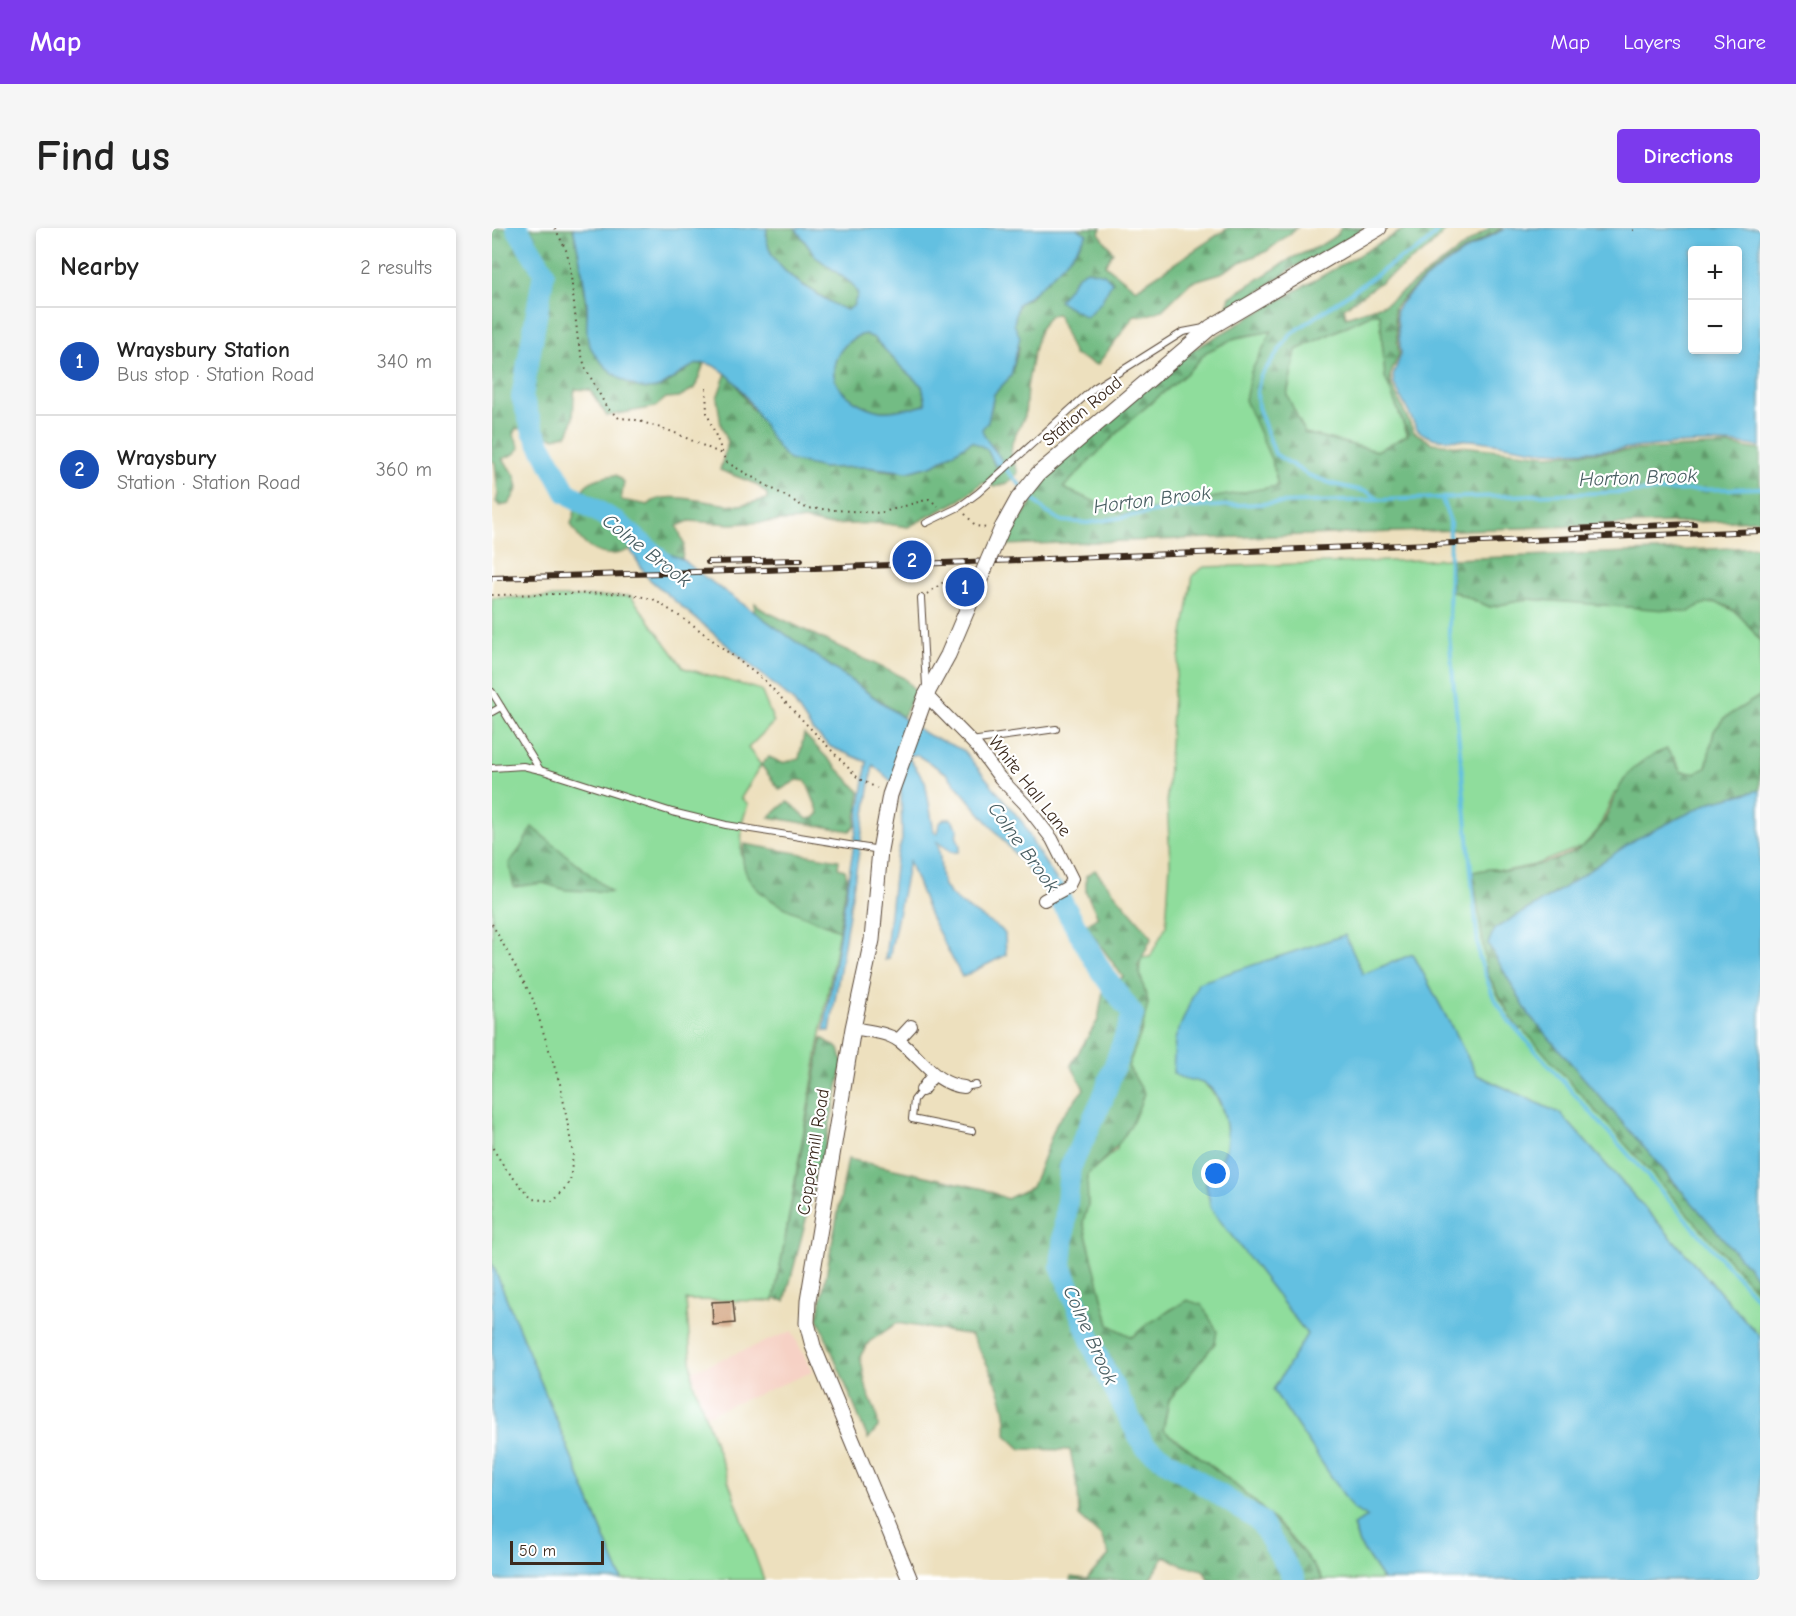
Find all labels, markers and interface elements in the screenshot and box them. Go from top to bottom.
text: Map [30,26,81,58]
text: Map [1551,30,1590,54]
text: Layers [1623,30,1681,54]
text: Share [1714,30,1766,54]
button: Directions [1617,129,1760,183]
text: Find us [36,132,170,181]
map controls [1688,246,1742,354]
button: + [1688,246,1742,300]
text: Nearby [60,252,139,282]
text: 2 results [360,256,432,279]
button: − [1688,300,1742,354]
text: Wraysbury Station [117,337,290,363]
text: 1 [76,350,83,373]
text: 340 m [377,350,432,373]
text: Bus stop · Station Road [117,363,314,386]
street label: Station Road [1038,372,1126,451]
text: Wraysbury [117,445,216,471]
text: 2 [75,458,84,481]
text: 360 m [376,458,432,481]
water label: Horton Brook [1579,464,1698,491]
text: Station · Station Road [117,471,301,494]
water label: Horton Brook [1092,481,1212,518]
water label: Colne Brook [598,509,696,592]
pin: 2 [892,538,932,582]
pin: 1 [946,564,984,610]
street label: White Hall Lane [984,732,1075,841]
water label: Colne Brook [983,798,1064,897]
street label: Coppermill Road [793,1087,834,1217]
your location [1201,1159,1230,1188]
water label: Colne Brook [1059,1282,1123,1388]
scale bar [510,1538,604,1566]
text: 50 m [519,1542,556,1560]

